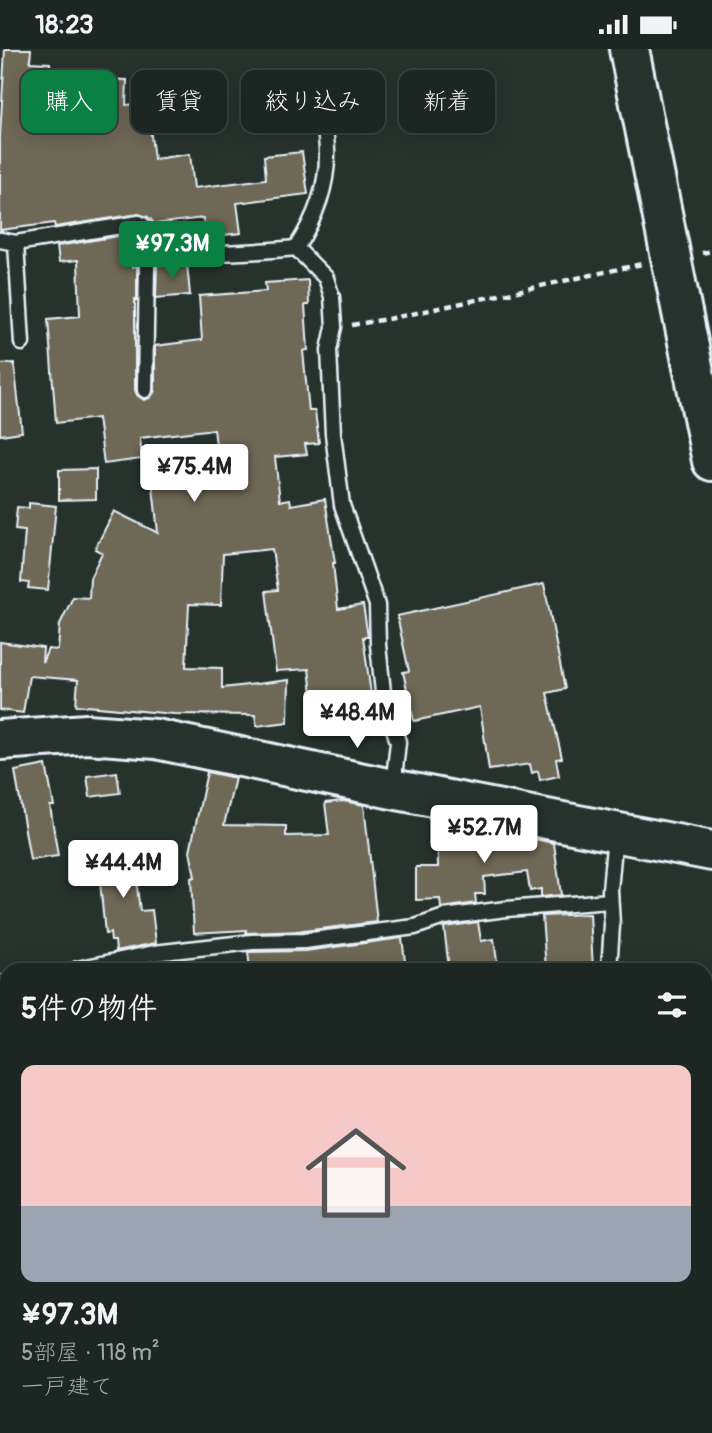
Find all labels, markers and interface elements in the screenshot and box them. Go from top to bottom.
text: 18:23 [35,9,93,41]
chip: 購入 [21,70,117,133]
chip: 賃貸 [131,70,227,133]
chip: 絞り込み [241,70,385,133]
chip: 新着 [399,70,495,133]
pin: ¥97.3M [115,222,229,281]
text: ¥97.3M [135,229,209,258]
pin: ¥75.4M [137,445,251,504]
text: ¥75.4M [156,452,232,481]
pin: ¥48.4M [300,691,414,750]
text: ¥48.4M [319,698,395,727]
pin: ¥52.7M [427,805,541,865]
text: ¥52.7M [446,813,522,842]
pin: ¥44.4M [66,841,180,900]
text: ¥44.4M [84,848,162,877]
icon: filters [653,986,691,1024]
text: 5件の物件 [21,990,157,1027]
icon: home [293,1110,419,1236]
text: ¥97.3M [21,1296,118,1333]
text: 5部屋 · 118 m² [21,1338,160,1367]
text: 一戸建て [21,1372,113,1401]

